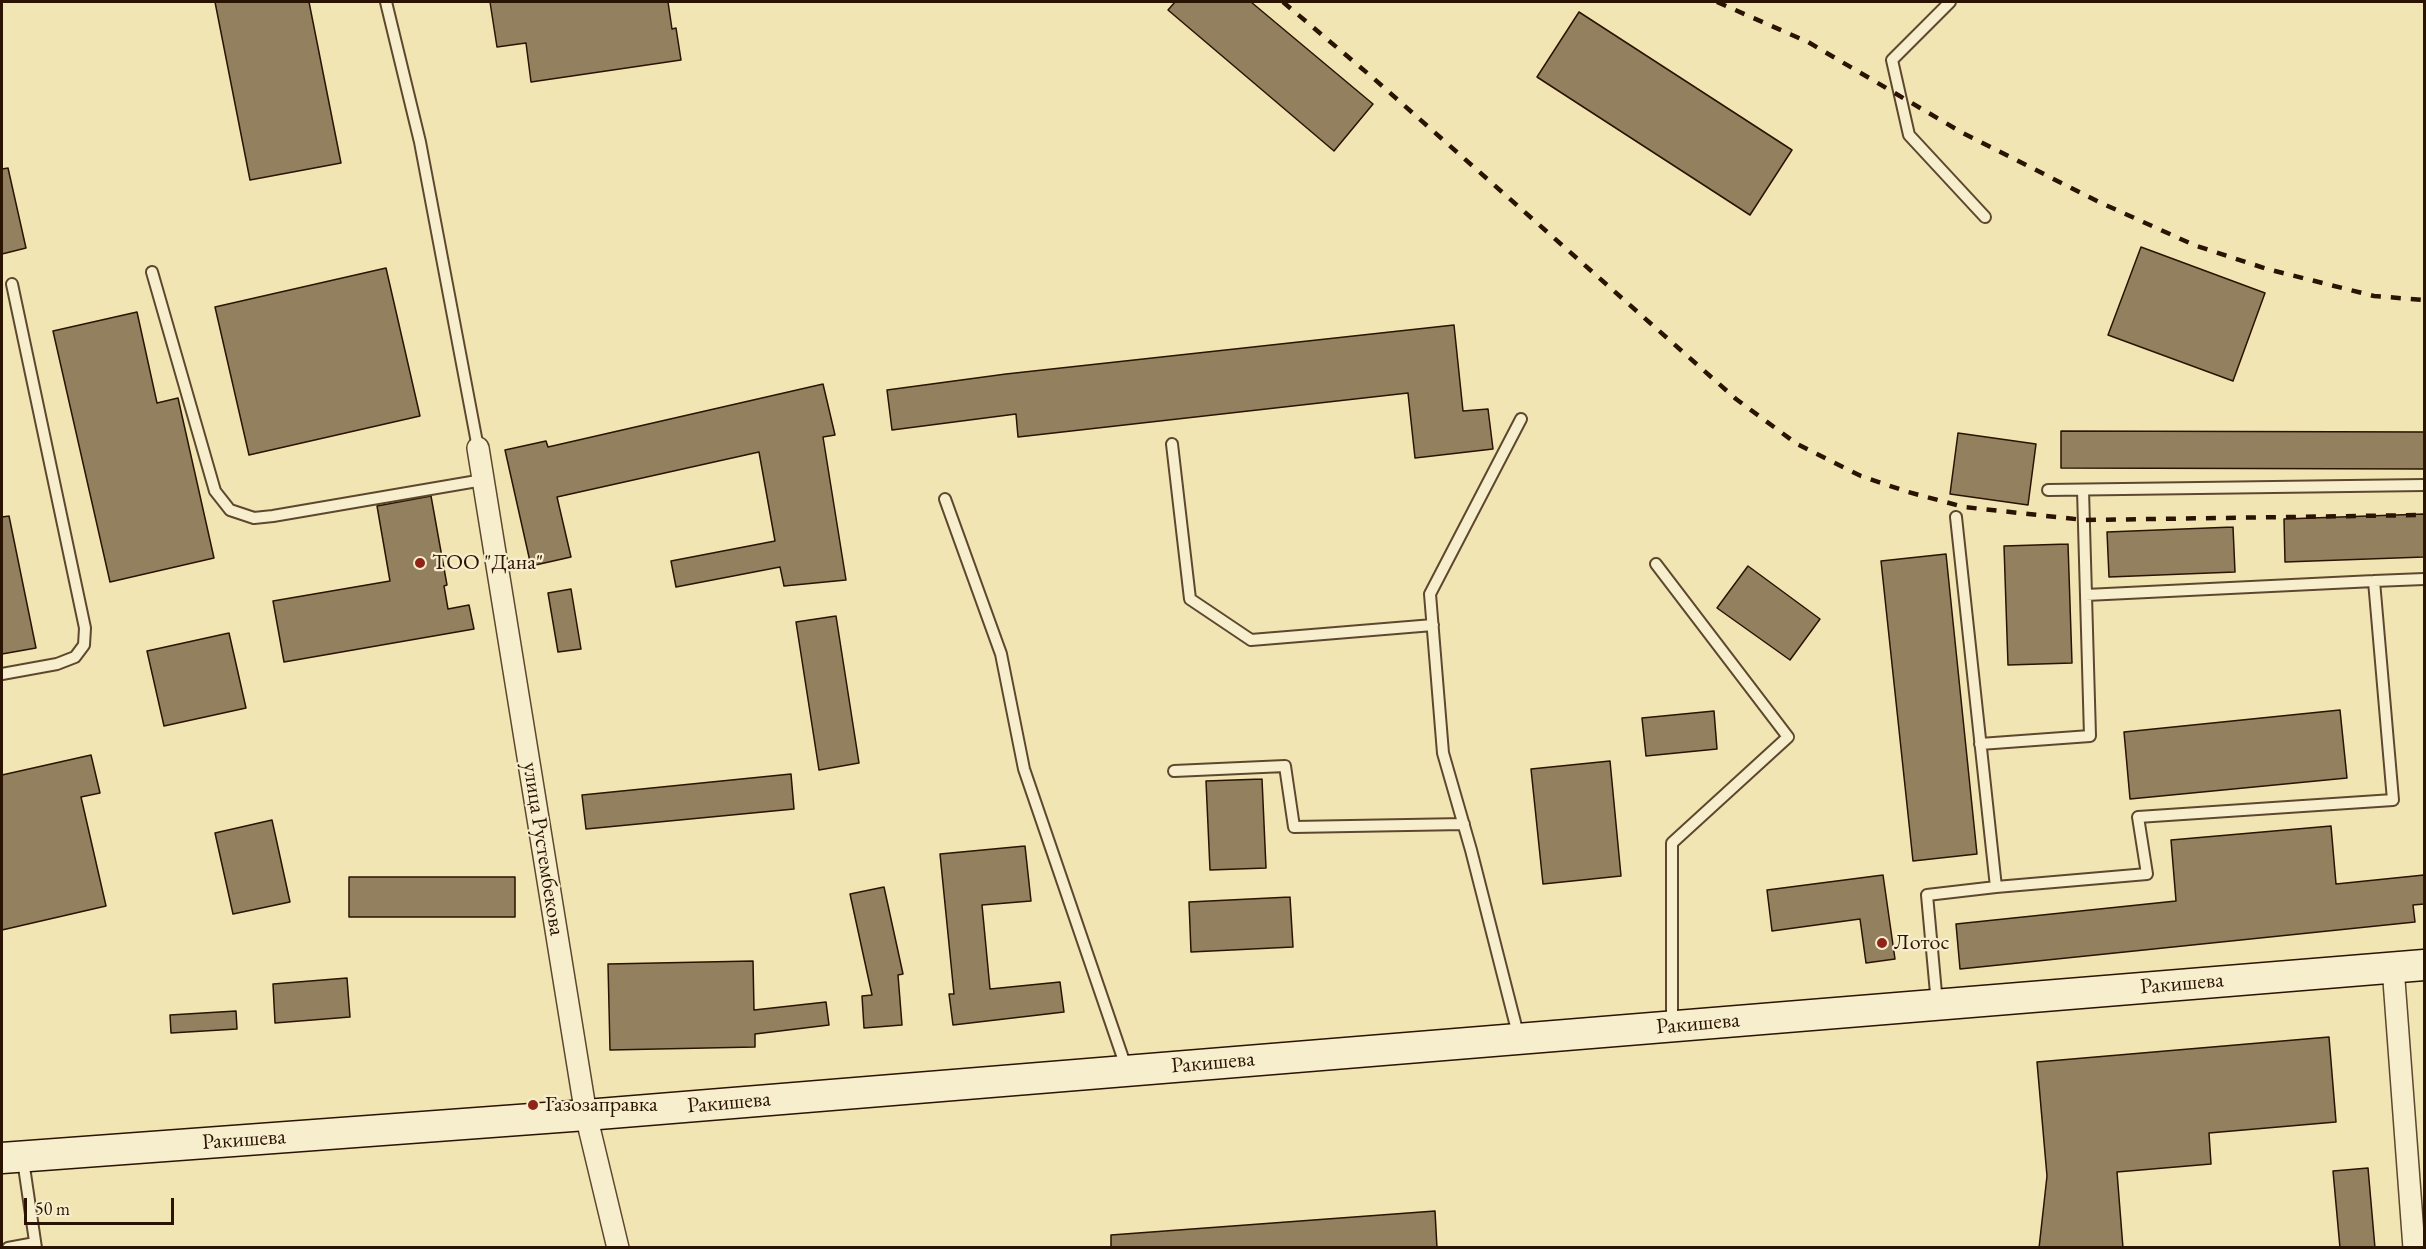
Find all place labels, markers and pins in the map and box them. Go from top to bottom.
place label: ТОО "Дана" [432,550,543,576]
marker: ТОО "Дана" [413,556,427,570]
place label: Лотос [1894,930,1949,956]
marker: Лотос [1875,936,1889,950]
place label: Газозаправка [545,1092,658,1118]
marker: Газозаправка [526,1098,540,1112]

